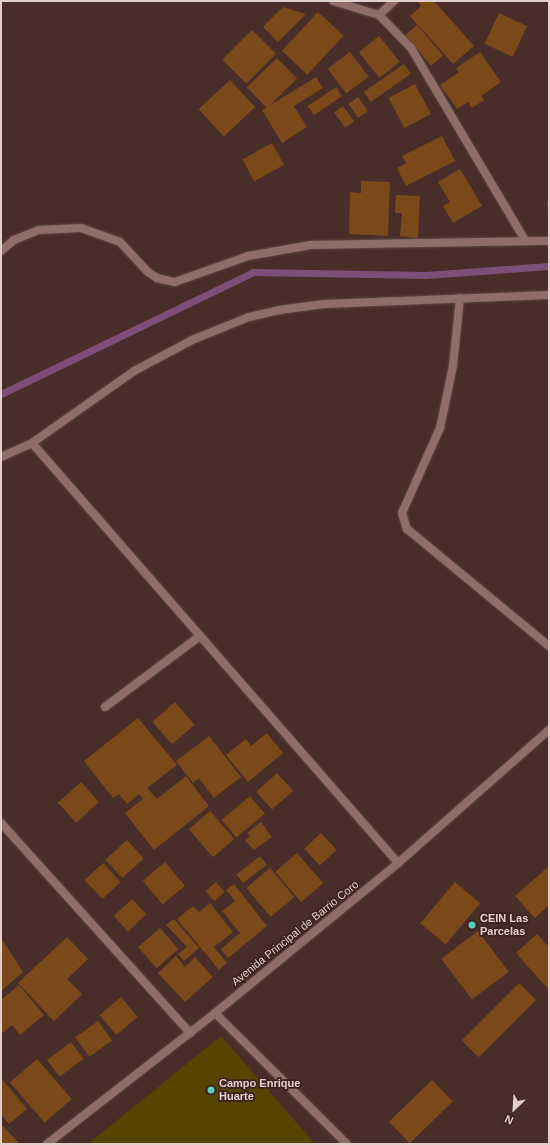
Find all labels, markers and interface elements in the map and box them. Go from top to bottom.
street label: Avenida Principal de Barrio Coro [229,878,361,988]
place label: CEIN Las Parcelas [480,912,528,938]
marker: CEIN Las Parcelas [467,920,477,930]
place label: Campo Enrique Huarte [219,1077,300,1103]
marker: Campo Enrique Huarte [206,1085,216,1095]
north arrow [494,1089,534,1129]
text: N [503,1113,515,1127]

